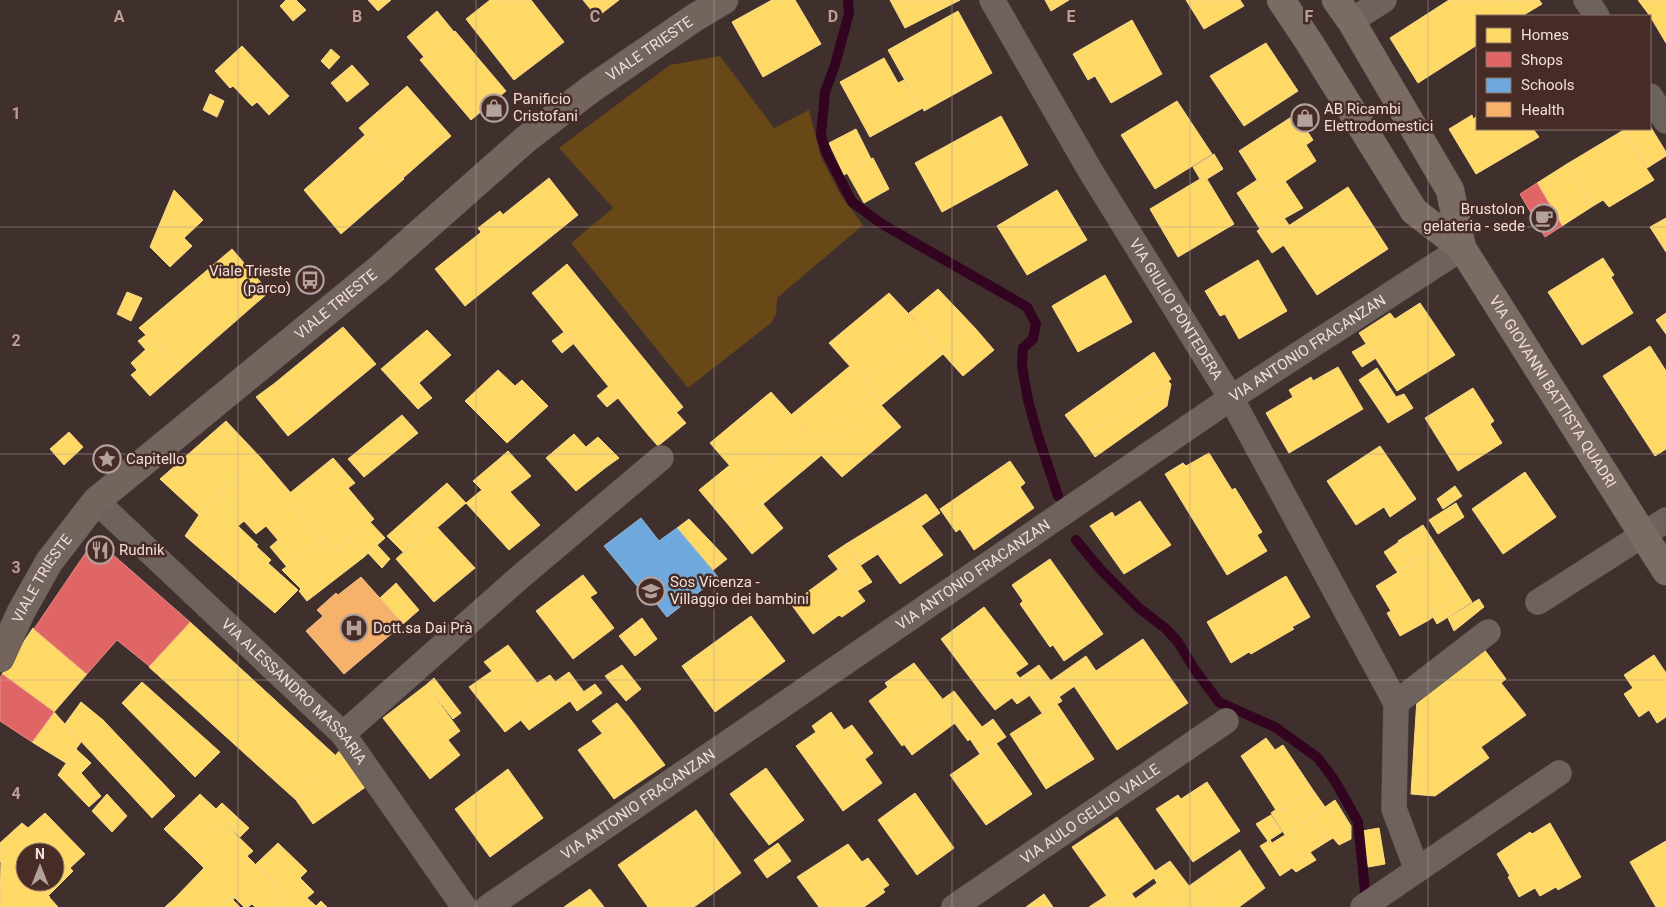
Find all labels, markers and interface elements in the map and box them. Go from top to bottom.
text: A [114,7,125,26]
text: B [352,7,362,26]
text: C [590,7,600,26]
text: D [828,7,838,26]
text: E [1067,7,1076,26]
text: F [1305,7,1314,26]
street label: VIALE TRIESTE [603,12,696,85]
legend [1476,15,1651,130]
text: Homes [1521,26,1569,44]
text: Shops [1521,51,1563,69]
text: Schools [1521,76,1575,94]
place label: Panificio Cristofani [513,90,578,125]
shop icon: Panificio Cristofani [479,93,509,123]
place label: AB Ricambi Elettrodomestici [1324,100,1433,135]
text: Health [1521,101,1565,119]
shop icon: AB Ricambi Elettrodomestici [1290,103,1320,133]
text: 1 [11,104,21,123]
place label: Brustolon gelateria - sede [1423,200,1525,235]
cafe icon: Brustolon gelateria - sede [1529,203,1559,233]
street label: VIA GIULIO PONTEDERA [1126,235,1227,383]
place label: Viale Trieste (parco) [209,262,291,297]
street label: VIALE TRIESTE [291,265,381,343]
bus stop icon: Viale Trieste (parco) [295,265,325,295]
street label: VIA ANTONIO FRACANZAN [1226,291,1389,406]
street label: VIA GIOVANNI BATTISTA QUADRI [1485,292,1620,491]
text: 2 [11,331,21,350]
place icon: Capitello [92,444,122,474]
place label: Capitello [126,450,185,468]
street label: VIA ANTONIO FRACANZAN [893,516,1054,634]
street label: VIALE TRIESTE [8,530,76,626]
restaurant icon: Rudnik [85,535,115,565]
place label: Rudnik [119,541,165,559]
text: 3 [11,558,21,577]
place label: Sos Vicenza - Villaggio dei bambini [670,573,809,608]
school or university icon: Sos Vicenza - Villaggio dei bambini [636,576,666,606]
hospital icon: Dott.sa Dai Prà [339,613,369,643]
street label: VIA ALESSANDRO MASSARIA [217,615,371,768]
place label: Dott.sa Dai Prà [373,619,473,637]
street label: VIA ANTONIO FRACANZAN [558,745,719,863]
street label: VIA AULO GELLIO VALLE [1017,760,1164,868]
text: 4 [11,784,21,803]
north arrow [15,842,65,892]
text: N [35,846,45,862]

